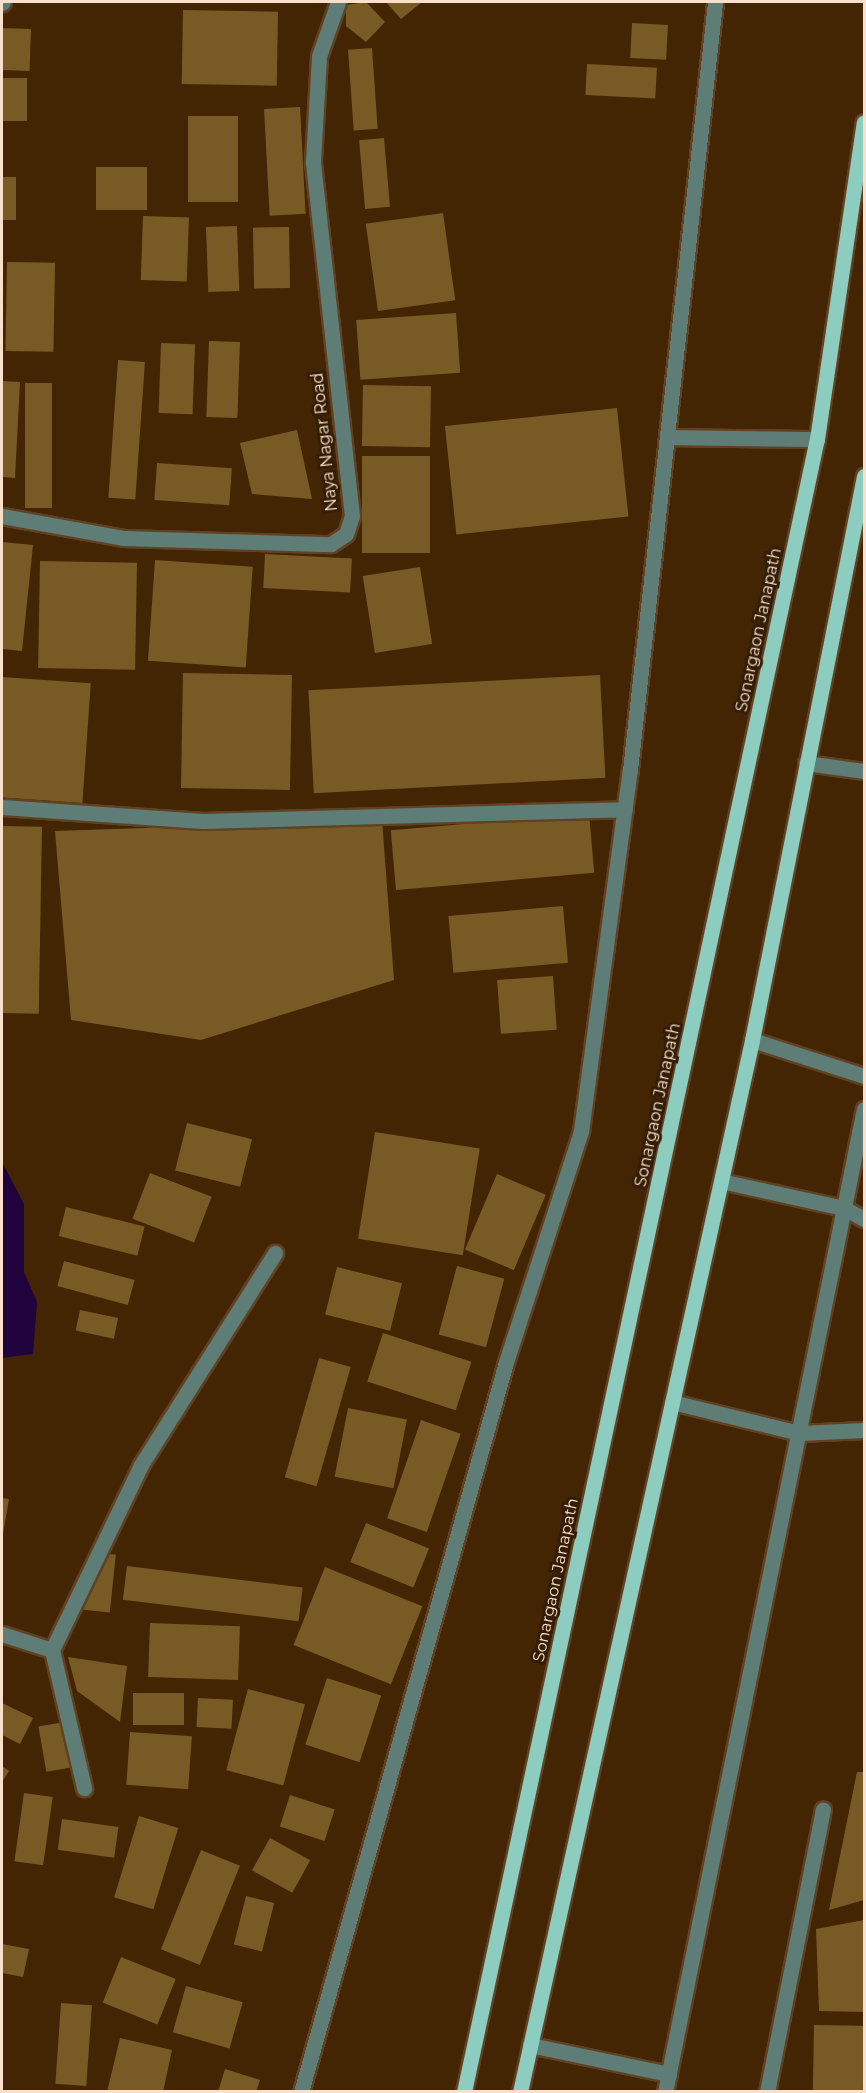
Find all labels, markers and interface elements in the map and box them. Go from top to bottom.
street label: Naya Nagar Road [308,372,342,512]
street label: Sonargaon Janapath [732,546,786,714]
street label: Sonargaon Janapath [631,1021,685,1189]
street label: Sonargaon Janapath [529,1496,583,1664]

